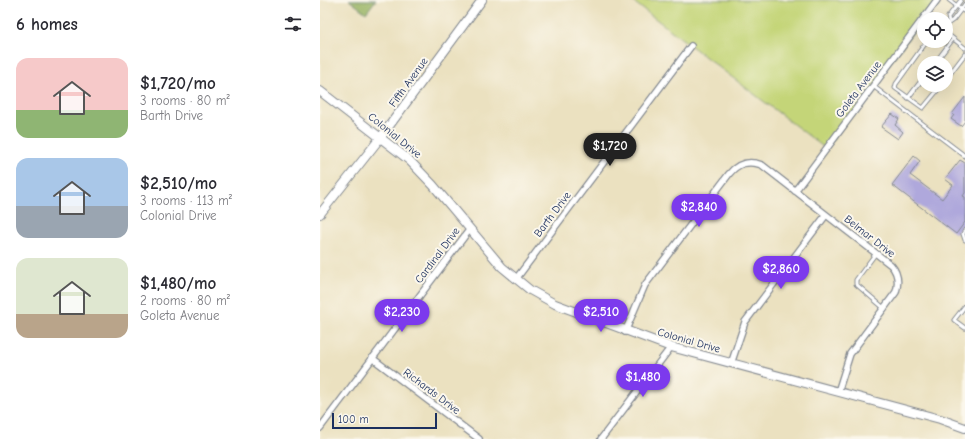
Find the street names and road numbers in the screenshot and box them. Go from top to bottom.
street label: Fifth Avenue [386,55,431,110]
street label: Goleta Avenue [833,58,884,120]
street label: Colonial Drive [365,110,424,161]
street label: Barth Drive [531,189,574,239]
street label: Belmar Drive [842,212,898,261]
street label: Cardinal Drive [412,225,463,286]
street label: Colonial Drive [656,325,722,356]
street label: Richards Drive [401,366,463,417]

